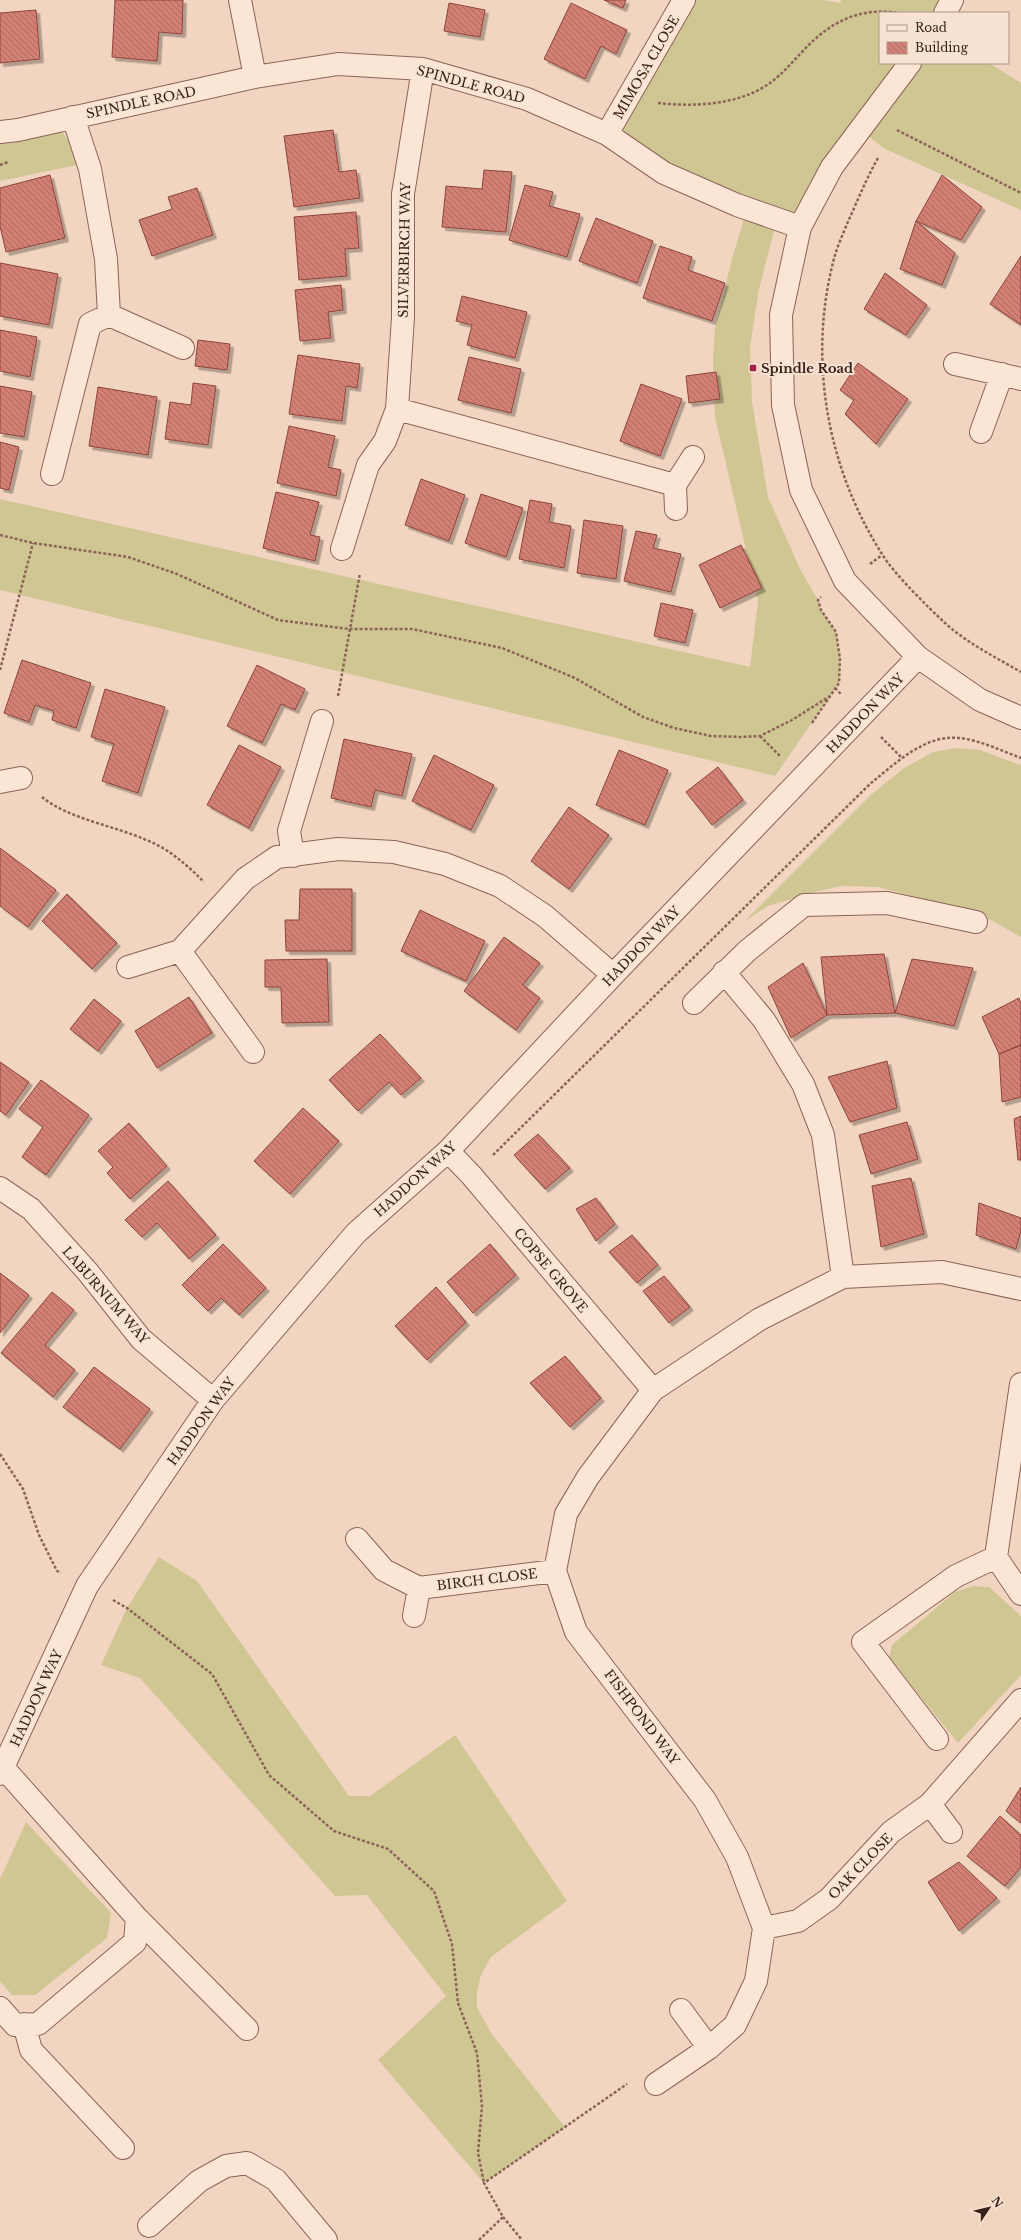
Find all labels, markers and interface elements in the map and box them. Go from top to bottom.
street label: MIMOSA CLOSE [610,12,683,122]
legend [879,12,1009,64]
text: Road [915,20,947,35]
text: Building [915,40,969,55]
street label: SPINDLE ROAD [415,62,527,107]
street label: SPINDLE ROAD [85,83,198,122]
street label: SILVERBIRCH WAY [395,181,414,318]
place label: Spindle Road [761,360,853,377]
marker: Spindle Road [748,363,758,373]
street label: HADDON WAY [823,669,908,757]
street label: HADDON WAY [599,902,684,990]
street label: HADDON WAY [371,1138,460,1221]
street label: COPSE GROVE [510,1224,591,1316]
street label: LABURNUM WAY [59,1243,153,1348]
street label: HADDON WAY [164,1373,239,1469]
street label: BIRCH CLOSE [436,1565,538,1594]
street label: HADDON WAY [7,1647,67,1749]
street label: FISHPOND WAY [600,1666,683,1769]
street label: OAK CLOSE [825,1830,896,1903]
north arrow [969,2188,1009,2228]
text: N [988,2194,1006,2211]

